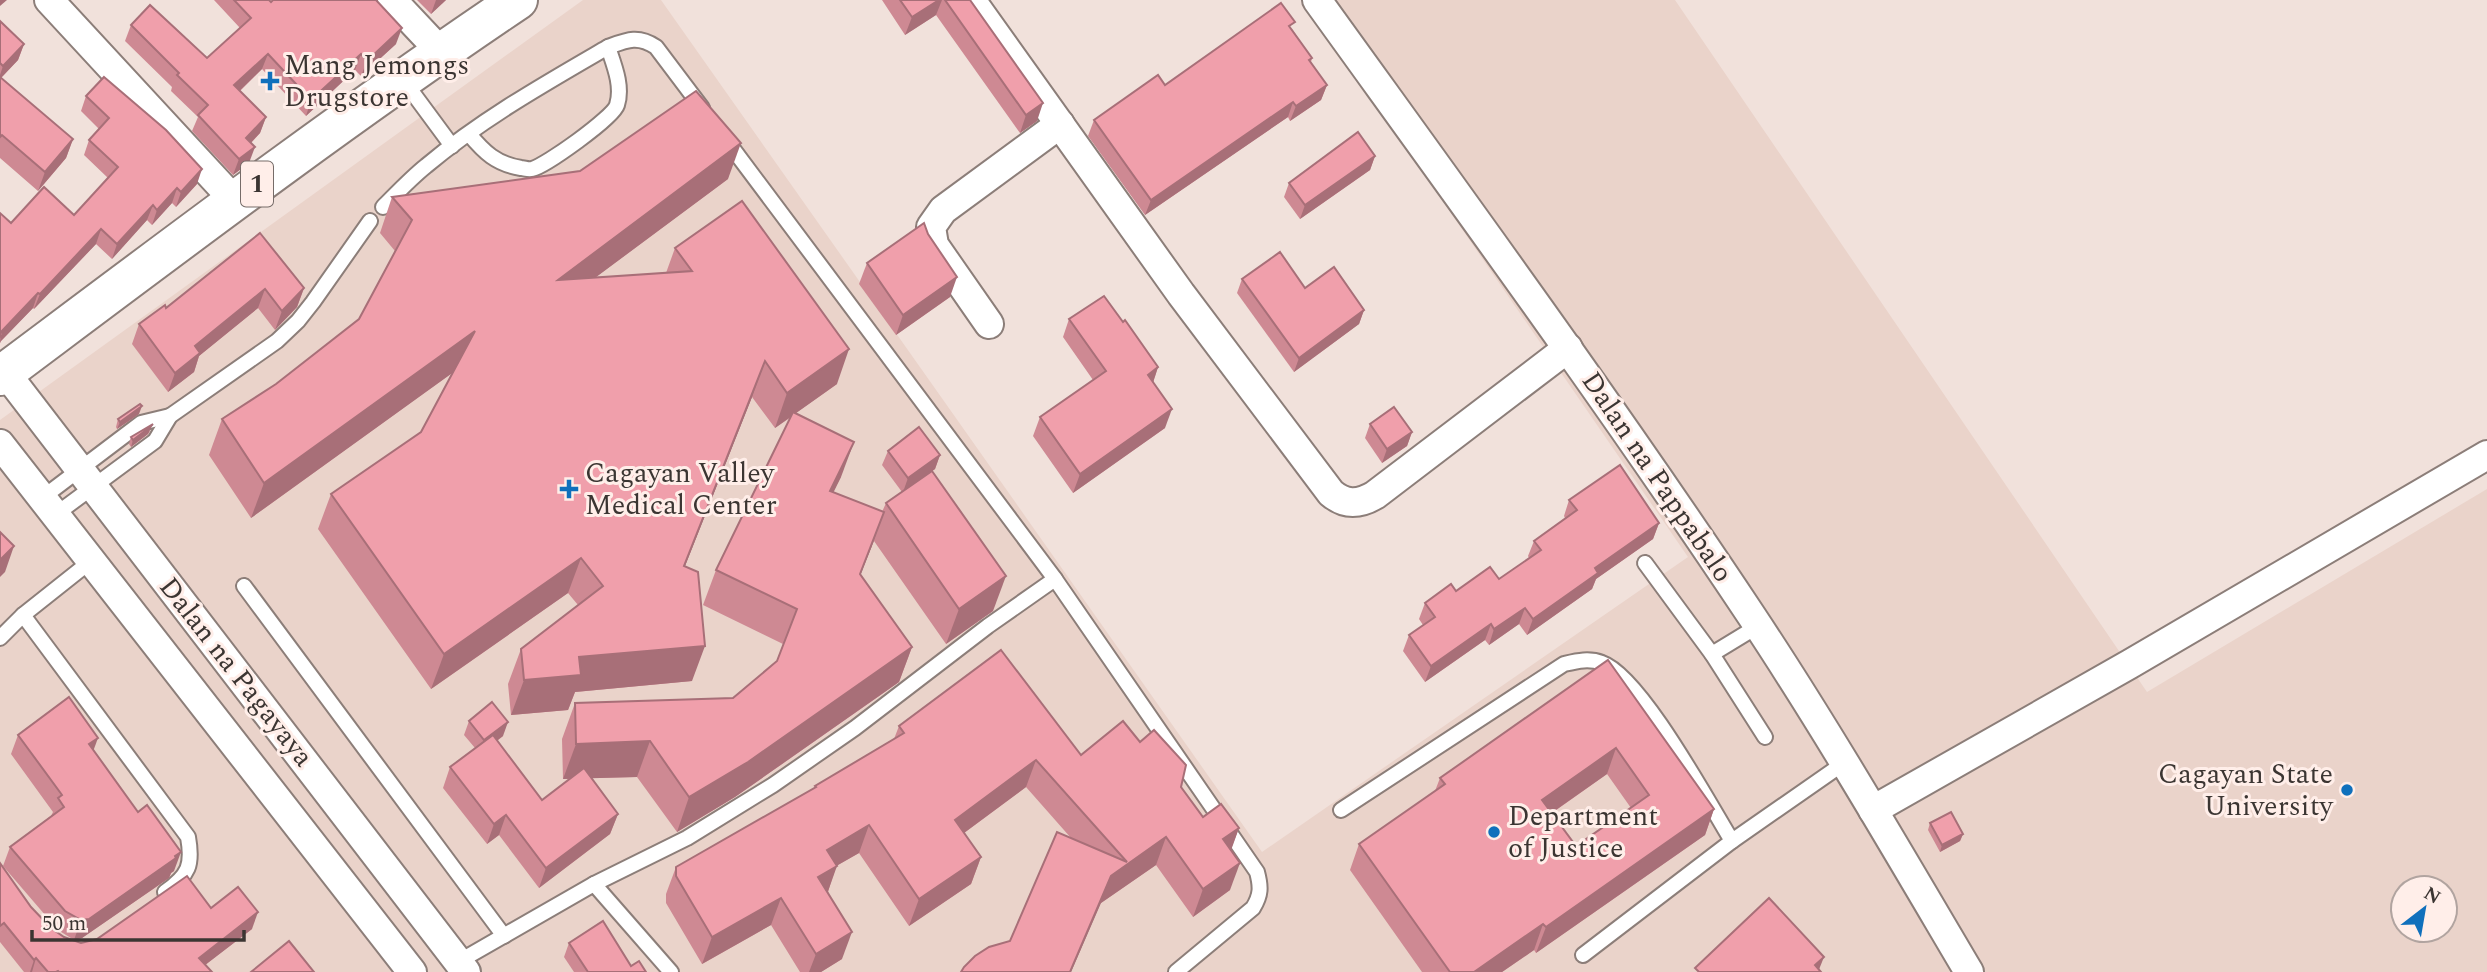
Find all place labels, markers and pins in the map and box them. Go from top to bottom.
place label: Mang Jemongs Drugstore [284,44,469,119]
marker: Mang Jemongs Drugstore [262,73,278,89]
place label: Cagayan Valley Medical Center [585,452,777,527]
marker: Cagayan Valley Medical Center [559,479,579,499]
place label: Cagayan State University [2158,753,2335,828]
marker: Cagayan State University [2339,782,2355,798]
place label: Department of Justice [1508,795,1658,870]
marker: Department of Justice [1486,824,1502,840]

